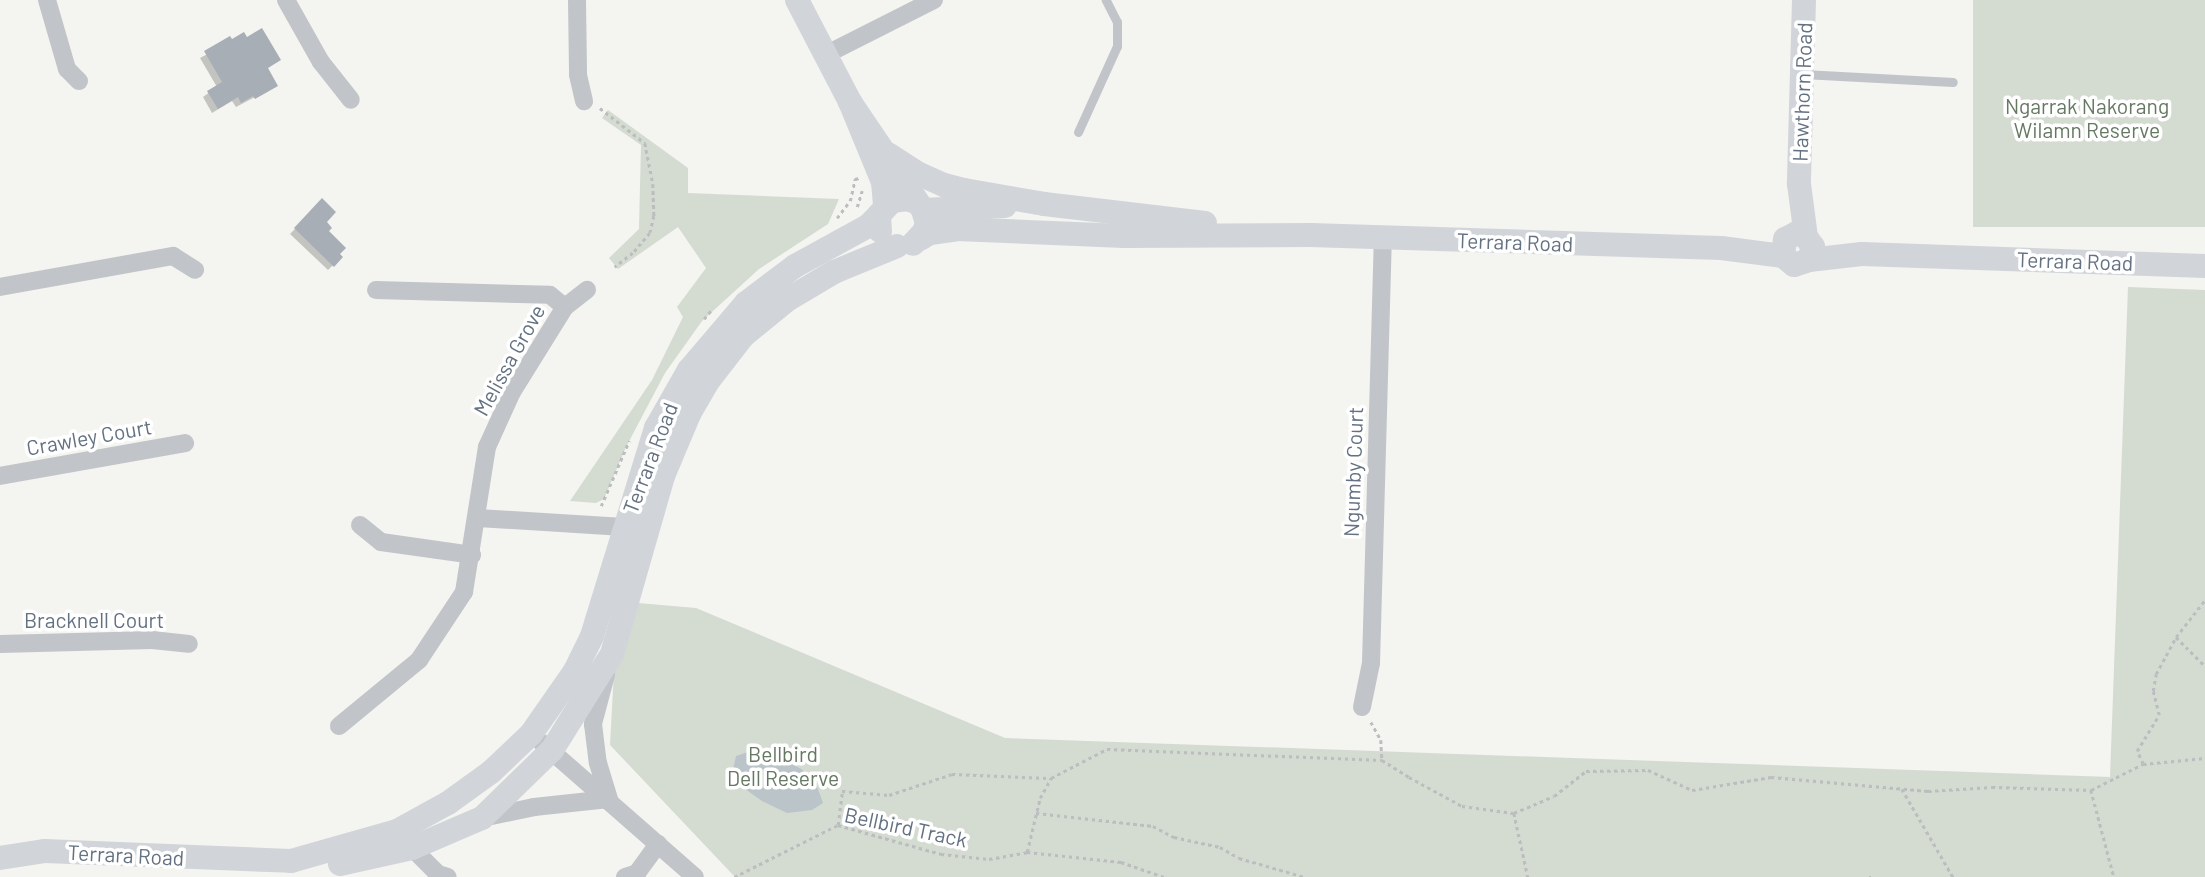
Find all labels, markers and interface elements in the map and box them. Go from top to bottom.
street label: Hawthorn Road [1787,22,1817,162]
park label: Ngarrak Nakorang Wilamn Reserve [2005,93,2169,143]
street label: Terrara Road [1456,227,1574,257]
street label: Terrara Road [2016,246,2134,276]
street label: Melissa Grove [468,300,550,420]
street label: Terrara Road [617,399,683,517]
street label: Ngumby Court [1338,406,1368,538]
street label: Crawley Court [24,414,154,460]
street label: Bracknell Court [24,607,164,633]
park label: Bellbird Dell Reserve [727,741,839,791]
street label: Bellbird Track [842,802,970,852]
street label: Terrara Road [67,839,185,871]

